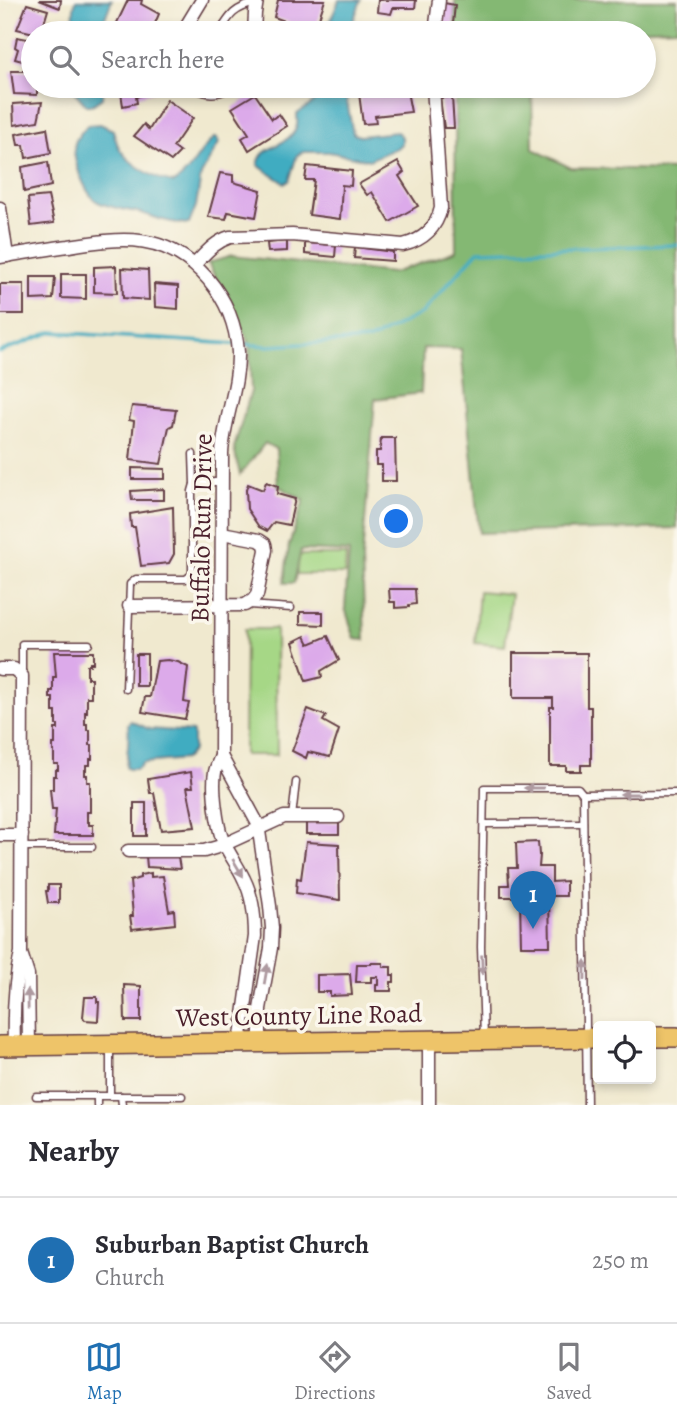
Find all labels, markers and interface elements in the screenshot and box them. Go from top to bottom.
search box [21,21,656,98]
icon: search [45,41,83,79]
text: Search here [101,42,225,77]
street label: Buffalo Run Drive [182,433,221,623]
your location [379,504,413,538]
one-way arrow [523,782,545,794]
one-way arrow [619,788,641,800]
one-way arrow [231,859,244,878]
pin: 1 [510,871,556,929]
one-way arrow [476,955,488,977]
one-way arrow [579,958,591,980]
one-way arrow [261,963,272,985]
one-way arrow [23,988,34,1010]
street label: West County Line Road [175,996,422,1035]
map controls [593,1021,656,1084]
button: locate [593,1021,656,1084]
text: Nearby [28,1131,119,1171]
text: Suburban Baptist Church [95,1227,369,1262]
text: 1 [47,1245,55,1276]
text: 250 m [592,1245,649,1276]
text: Church [95,1262,165,1293]
tab: Map [85,1338,123,1406]
tab: Directions [294,1338,376,1406]
tab: Saved [547,1338,592,1406]

